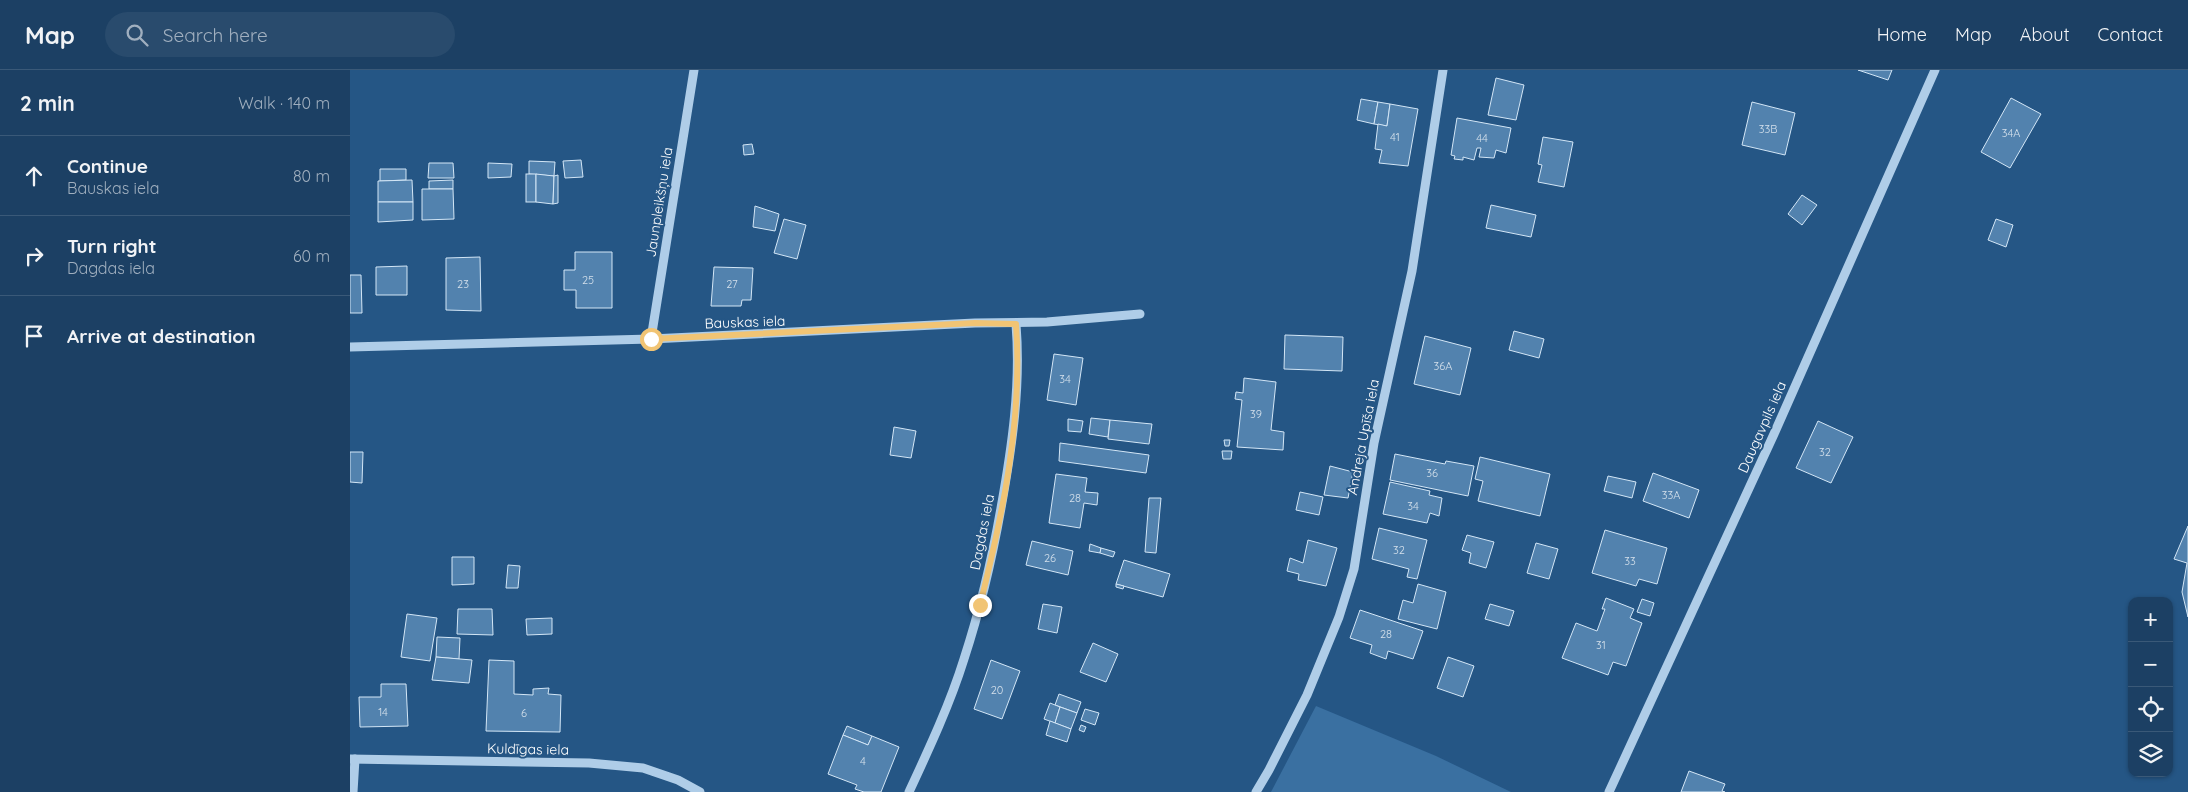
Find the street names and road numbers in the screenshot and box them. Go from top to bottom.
street label: Jaunpleikšņu iela [641,146,677,258]
street label: Bauskas iela [704,312,786,332]
street label: Andreja Upīša iela [1343,378,1383,496]
street label: Daugavpils iela [1734,378,1790,476]
street label: Dagdas iela [966,492,998,572]
street label: Kuldīgas iela [487,739,569,759]

